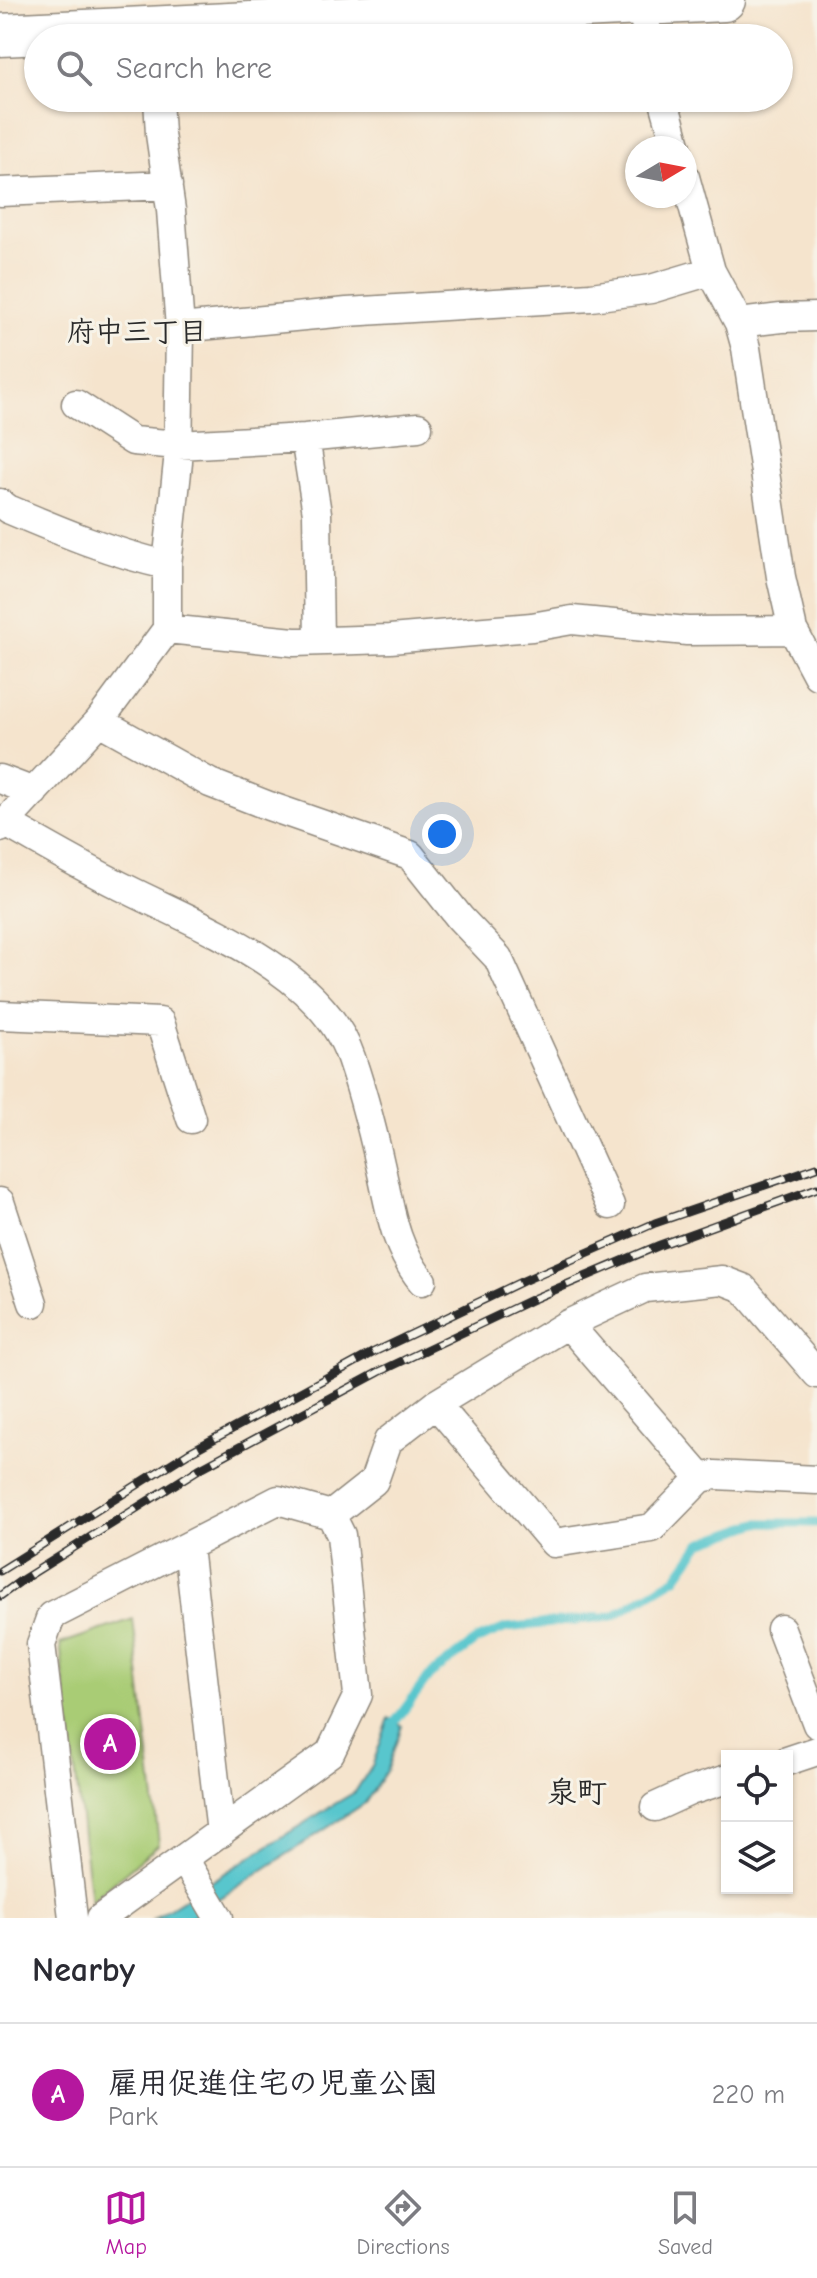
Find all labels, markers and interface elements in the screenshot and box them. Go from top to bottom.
search box [24,24,793,112]
icon: search [52,46,96,90]
text: Search here [116,51,272,86]
north arrow [625,136,697,208]
district label: 府中三丁目 [67,316,207,348]
your location [422,814,462,854]
pin: A [84,1714,136,1774]
map controls [721,1750,793,1894]
button: locate [721,1750,793,1822]
district label: 泉町 [547,1775,607,1810]
button: layers [721,1822,793,1894]
text: Nearby [32,1950,135,1990]
text: 雇用促進住宅の児童公園 [108,2066,438,2101]
text: A [51,2080,65,2110]
text: 220 m [712,2080,785,2110]
text: Park [108,2102,158,2132]
tab: Map [104,2186,148,2260]
tab: Directions [357,2186,450,2260]
tab: Saved [658,2186,713,2260]

